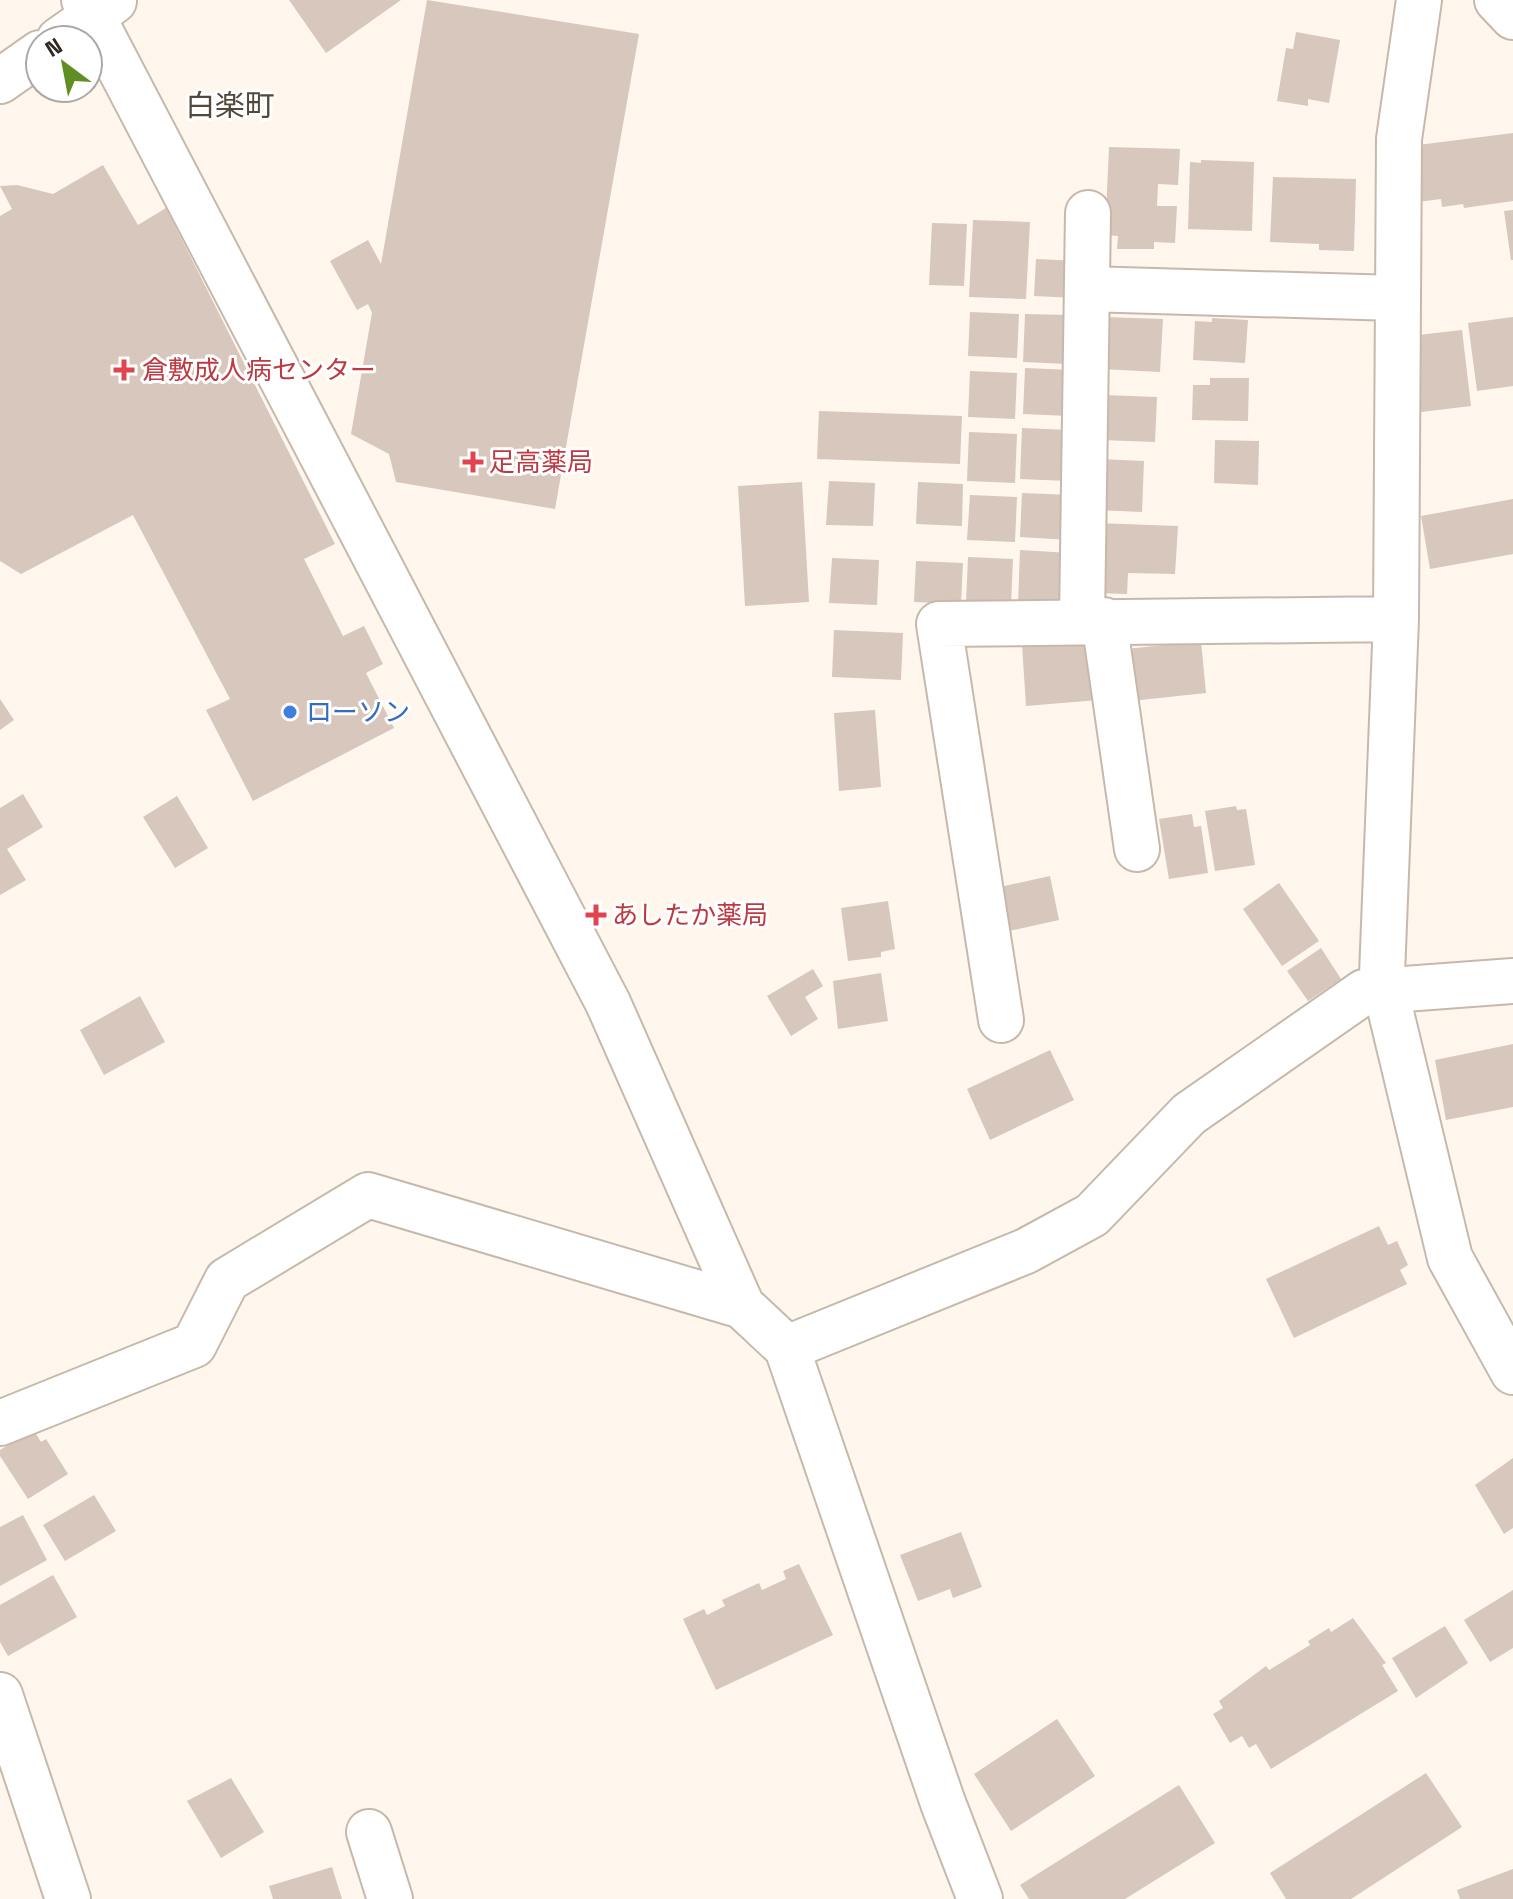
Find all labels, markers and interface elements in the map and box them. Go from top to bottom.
north arrow [24,24,104,104]
text: N [40,31,67,63]
district label: 白楽町 [185,86,275,125]
place label: 倉敷成人病センター [142,353,376,387]
marker: 倉敷成人病センター [113,359,135,381]
place label: 足高薬局 [489,445,593,479]
marker: 足高薬局 [464,453,482,471]
place label: ローソン [306,695,410,729]
marker: ローソン [281,703,299,721]
place label: あしたか薬局 [612,898,768,932]
marker: あしたか薬局 [587,906,605,924]

